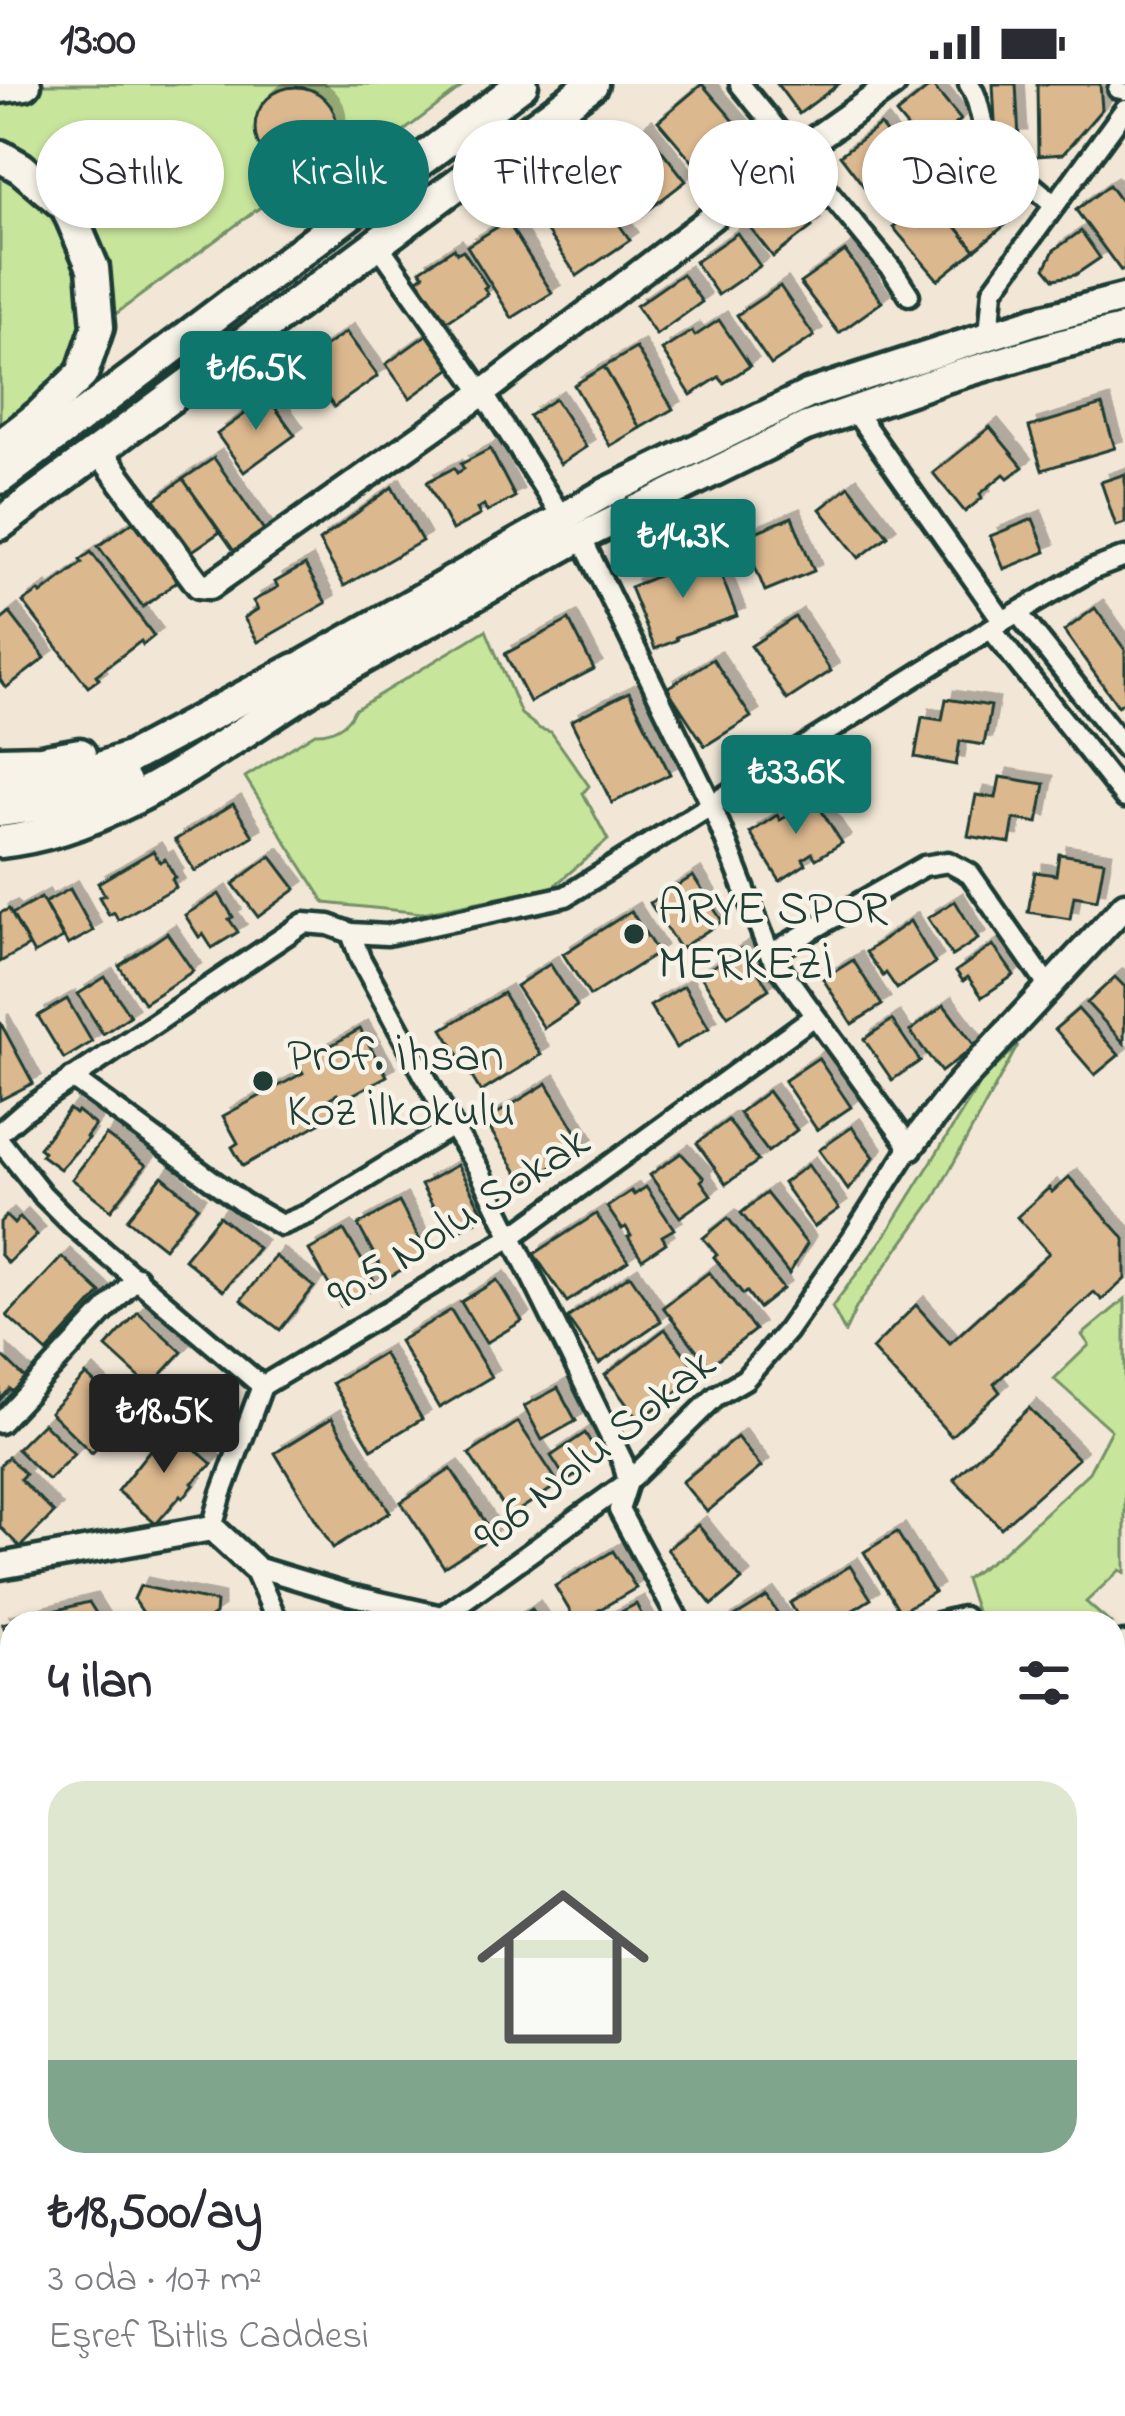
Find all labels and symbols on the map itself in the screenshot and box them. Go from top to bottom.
pin: ₺16.5K [158,331,354,433]
pin: ₺14.3K [585,499,781,601]
pin: ₺33.6K [698,735,894,837]
place label: ARYE SPOR MERKEZİ [658,876,889,1001]
marker: ARYE SPOR MERKEZİ [621,921,647,947]
place label: Prof. İhsan Koz İlkokulu [287,1023,515,1148]
marker: Prof. İhsan Koz İlkokulu [250,1068,276,1094]
street label: 905 Nolu Sokak [315,1109,606,1331]
street label: 906 Nolu Sokak [460,1332,733,1572]
pin: ₺18.5K [66,1374,262,1476]

